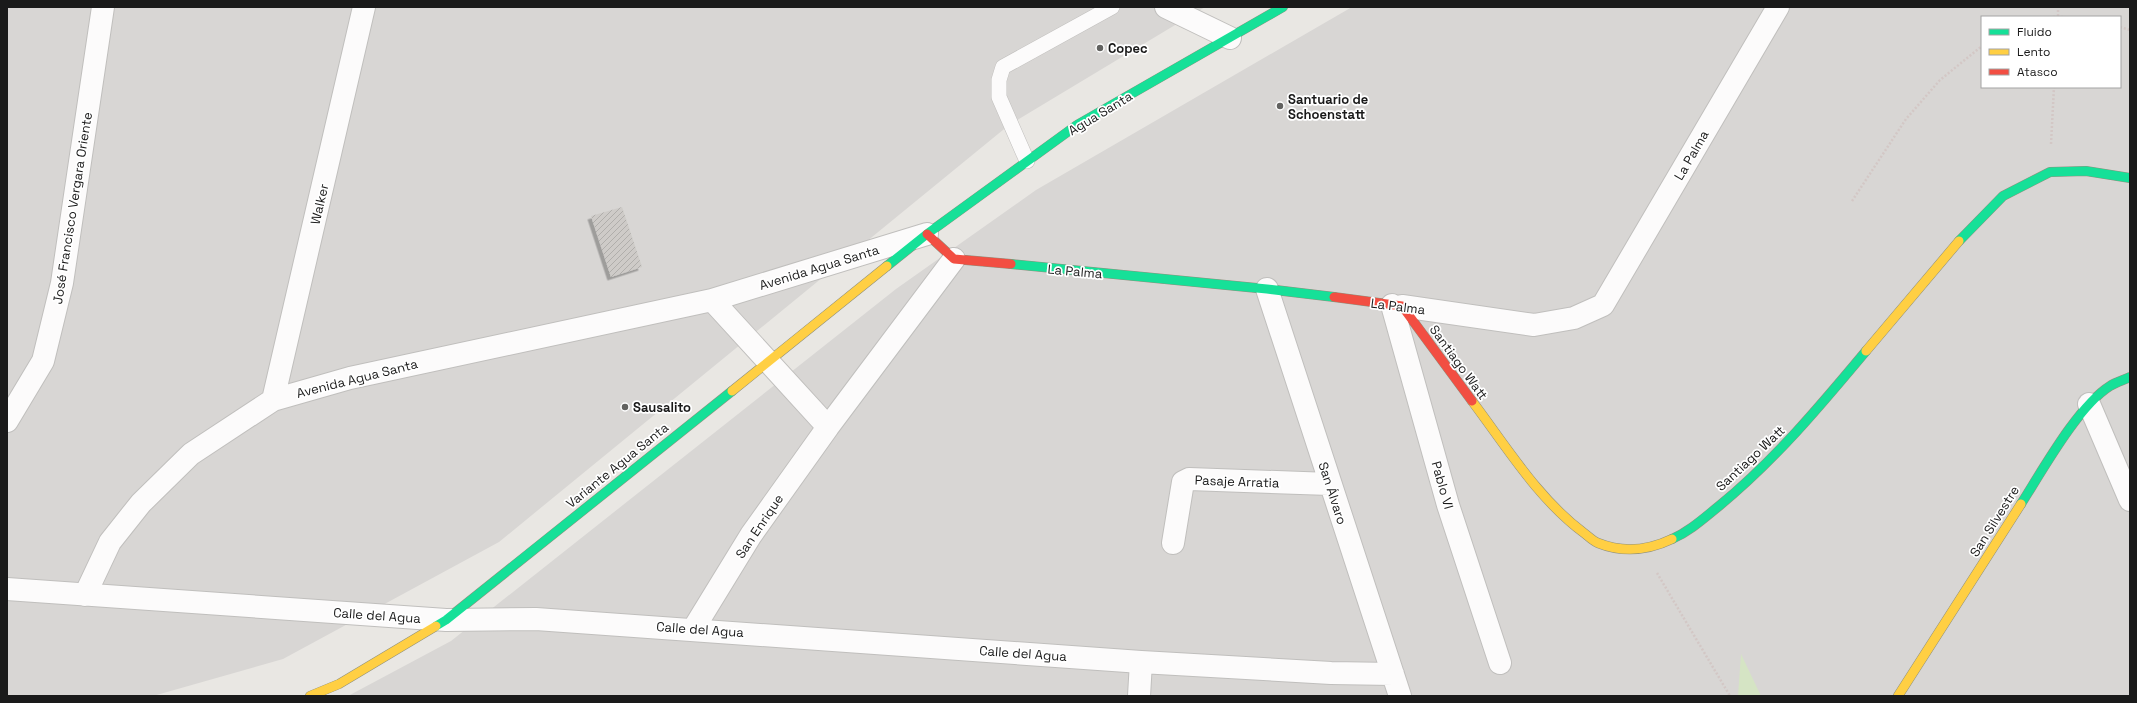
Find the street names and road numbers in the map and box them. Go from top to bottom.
street label: Agua Santa [1065,87,1136,139]
street label: José Francisco Vergara Oriente [49,111,96,305]
street label: La Palma [1670,127,1713,183]
street label: Walker [307,182,332,226]
street label: Avenida Agua Santa [757,241,882,294]
street label: La Palma [1047,261,1104,282]
street label: La Palma [1370,295,1427,318]
street label: Santiago Watt [1426,322,1491,403]
street label: Avenida Agua Santa [295,355,420,402]
street label: Variante Agua Santa [563,419,672,512]
street label: Santiago Watt [1712,422,1788,495]
street label: Pablo VI [1428,459,1457,511]
street label: San Álvaro [1314,460,1351,527]
street label: Pasaje Arratia [1194,472,1280,491]
street label: San Silvestre [1966,483,2023,560]
street label: San Enrique [732,491,787,562]
street label: Calle del Agua [333,604,422,627]
street label: Calle del Agua [656,618,745,641]
street label: Calle del Agua [979,642,1068,665]

